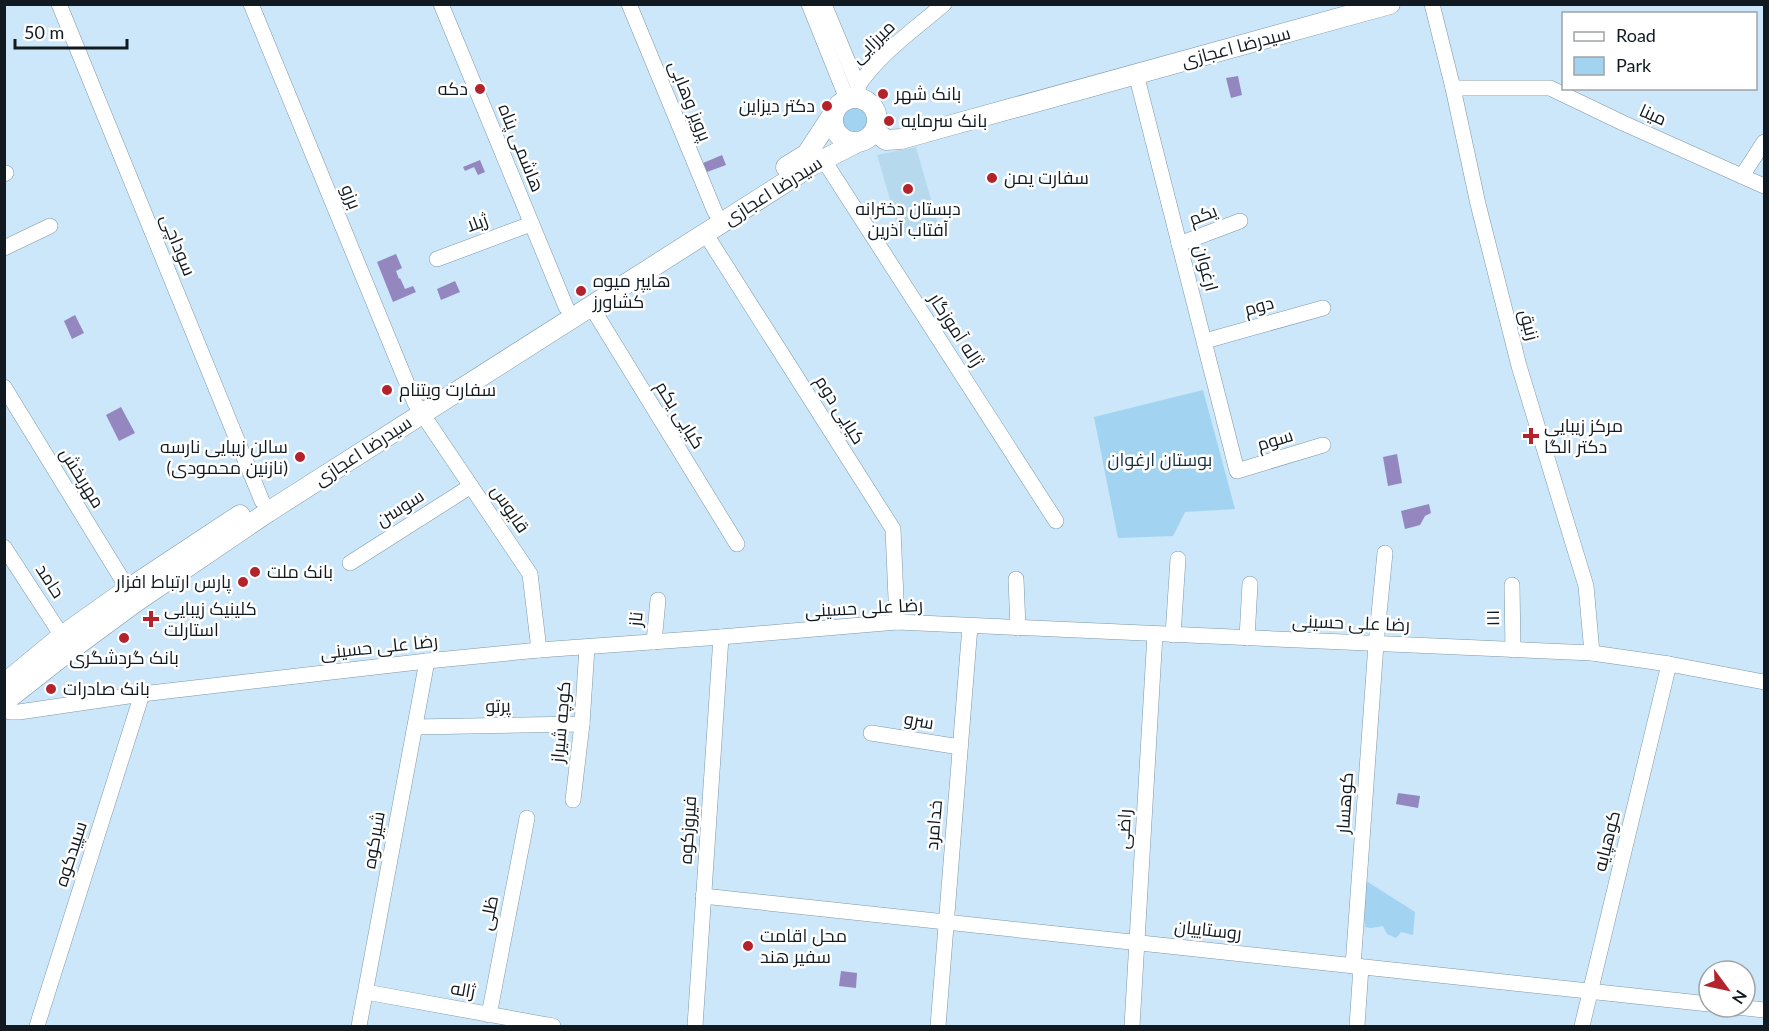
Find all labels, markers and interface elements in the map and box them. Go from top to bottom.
scale bar [15,12,128,50]
legend [1562,12,1757,90]
street label: میرزایی [846,15,900,68]
text: 50 m [24,21,64,43]
street label: سیدرضا اعجازی [1179,21,1293,72]
text: Road [1616,24,1656,46]
text: Park [1616,54,1652,76]
street label: پرویز وهابی [663,57,717,145]
place label: دکه [438,77,468,99]
marker: دکه [473,82,487,96]
place label: بانک شهر [894,82,961,105]
marker: بانک شهر [876,87,890,101]
place label: دکتر دیزاین [739,94,815,117]
street label: مینا [1636,98,1670,130]
marker: دکتر دیزاین [820,99,834,113]
street label: هاشمی پناه [492,100,550,196]
place label: بانک سرمایه [901,109,987,132]
marker: بانک سرمایه [882,114,896,128]
street label: سیدرضا اعجازی [719,151,826,230]
place label: سفارت یمن [1004,166,1089,189]
marker: سفارت یمن [985,171,999,185]
street label: برزو [336,181,367,213]
marker: دبستان دخترانه آفتاب آذرین [901,182,915,196]
place label: دبستان دخترانه آفتاب آذرین [855,197,961,241]
street label: یکم [1185,199,1221,231]
street label: ژیلا [463,208,491,237]
street label: سوداچی [155,210,201,280]
street label: ارغوان [1189,242,1224,294]
place label: هایپر میوه کشاورز [592,269,671,313]
marker: هایپر میوه کشاورز [574,284,588,298]
street label: ژاله آموزگار [924,288,989,371]
street label: دوم [1242,291,1276,321]
street label: زنبق [1513,307,1545,343]
street label: کیایی دوم [809,371,871,449]
street label: کیایی یکم [650,377,710,453]
place label: سفارت ویتنام [399,378,496,402]
marker: سفارت ویتنام [380,383,394,397]
street label: سیدرضا اعجازی [310,411,416,491]
place label: مرکز زیبایی دکتر الگا [1544,414,1623,458]
street label: سوم [1254,423,1296,457]
marker: مرکز زیبایی دکتر الگا [1522,427,1540,445]
place label: سالن زیبایی نارسه (نازنین محمودی) [160,435,288,479]
street label: مهربخش [55,443,110,512]
park label: بوستان ارغوان [1108,448,1212,471]
marker: سالن زیبایی نارسه (نازنین محمودی) [293,450,307,464]
street label: قایوس [486,480,535,537]
street label: سوسن [371,484,428,531]
street label: حامد [32,559,70,602]
place label: بانک ملت [267,560,333,582]
marker: بانک ملت [248,565,262,579]
place label: پارس ارتباط افزار [115,570,231,594]
marker: پارس ارتباط افزار [236,575,250,589]
street label: رضا علی حسینی [804,593,924,622]
place label: کلینیک زیبایی استارلت [164,597,257,641]
street label: رضا علی حسینی [1292,609,1410,636]
street label: ۱۱۱ [1481,609,1503,627]
marker: کلینیک زیبایی استارلت [142,610,160,628]
street label: ناز [623,611,648,628]
street label: رضا علی حسینی [319,629,439,664]
marker: بانک گردشگری [117,631,131,645]
place label: بانک گردشگری [69,646,179,669]
place label: بانک صادرات [63,677,150,700]
street label: کوچه شیراز [545,680,577,765]
marker: بانک صادرات [44,682,58,696]
street label: پرتو [485,694,511,718]
street label: سرو [902,707,936,734]
street label: کوهسار [1331,771,1358,835]
street label: فیروزکوه [674,795,701,865]
street label: خدامرد [920,799,947,851]
street label: راضی [1111,808,1136,850]
street label: کوهپایه [1588,808,1625,874]
street label: شیرکوه [357,809,390,870]
street label: سپیدکوه [49,818,92,889]
street label: ظلی [474,894,503,932]
street label: روستاییان [1173,915,1243,944]
place label: محل اقامت سفیر هند [760,924,847,968]
marker: محل اقامت سفیر هند [741,939,755,953]
north arrow [1697,959,1757,1019]
street label: ژاله [449,976,478,1003]
text: N [1729,987,1751,1008]

